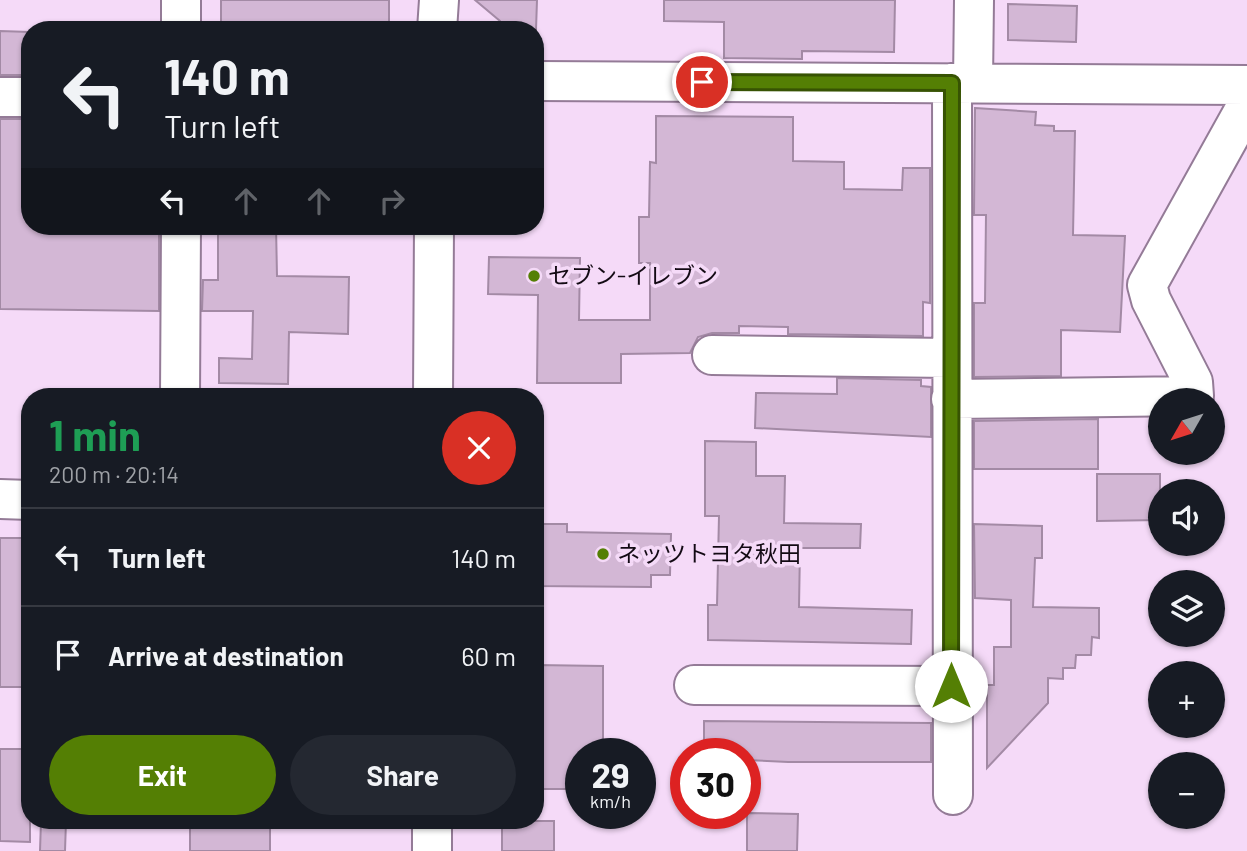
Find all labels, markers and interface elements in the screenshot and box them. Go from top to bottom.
text: 140 m [164,46,290,105]
icon: left [49,49,140,140]
pin [672,52,732,112]
icon: arrive [683,63,721,101]
text: Turn left [164,106,281,144]
icon: left [154,182,192,220]
icon: ahead [227,182,265,220]
icon: ahead [300,182,338,220]
icon: right [373,182,411,220]
place label: セブン-イレブン [548,261,718,289]
marker: セブン-イレブン [526,268,542,284]
north arrow [1148,388,1225,466]
map controls [1148,388,1225,829]
text: 1 min [49,409,141,459]
button: close [442,411,516,485]
text: 200 m · 20:14 [49,460,179,488]
button: sound [1148,479,1225,556]
icon: left [49,538,87,576]
place label: ネッツトヨタ秋田 [617,539,801,567]
text: Turn left [108,542,206,573]
text: 140 m [451,542,516,573]
marker: ネッツトヨタ秋田 [595,546,611,562]
button: layers [1148,570,1225,647]
icon: arrive [49,636,87,674]
text: Arrive at destination [108,640,344,671]
text: 60 m [461,640,516,671]
position arrow [914,649,988,723]
button: + [1148,661,1225,738]
button: Exit [49,735,276,815]
button: Share [290,735,516,815]
speed limit sign: 30 [670,738,761,829]
button: − [1148,752,1225,829]
text: 29 [591,753,630,795]
text: km/h [590,790,631,812]

